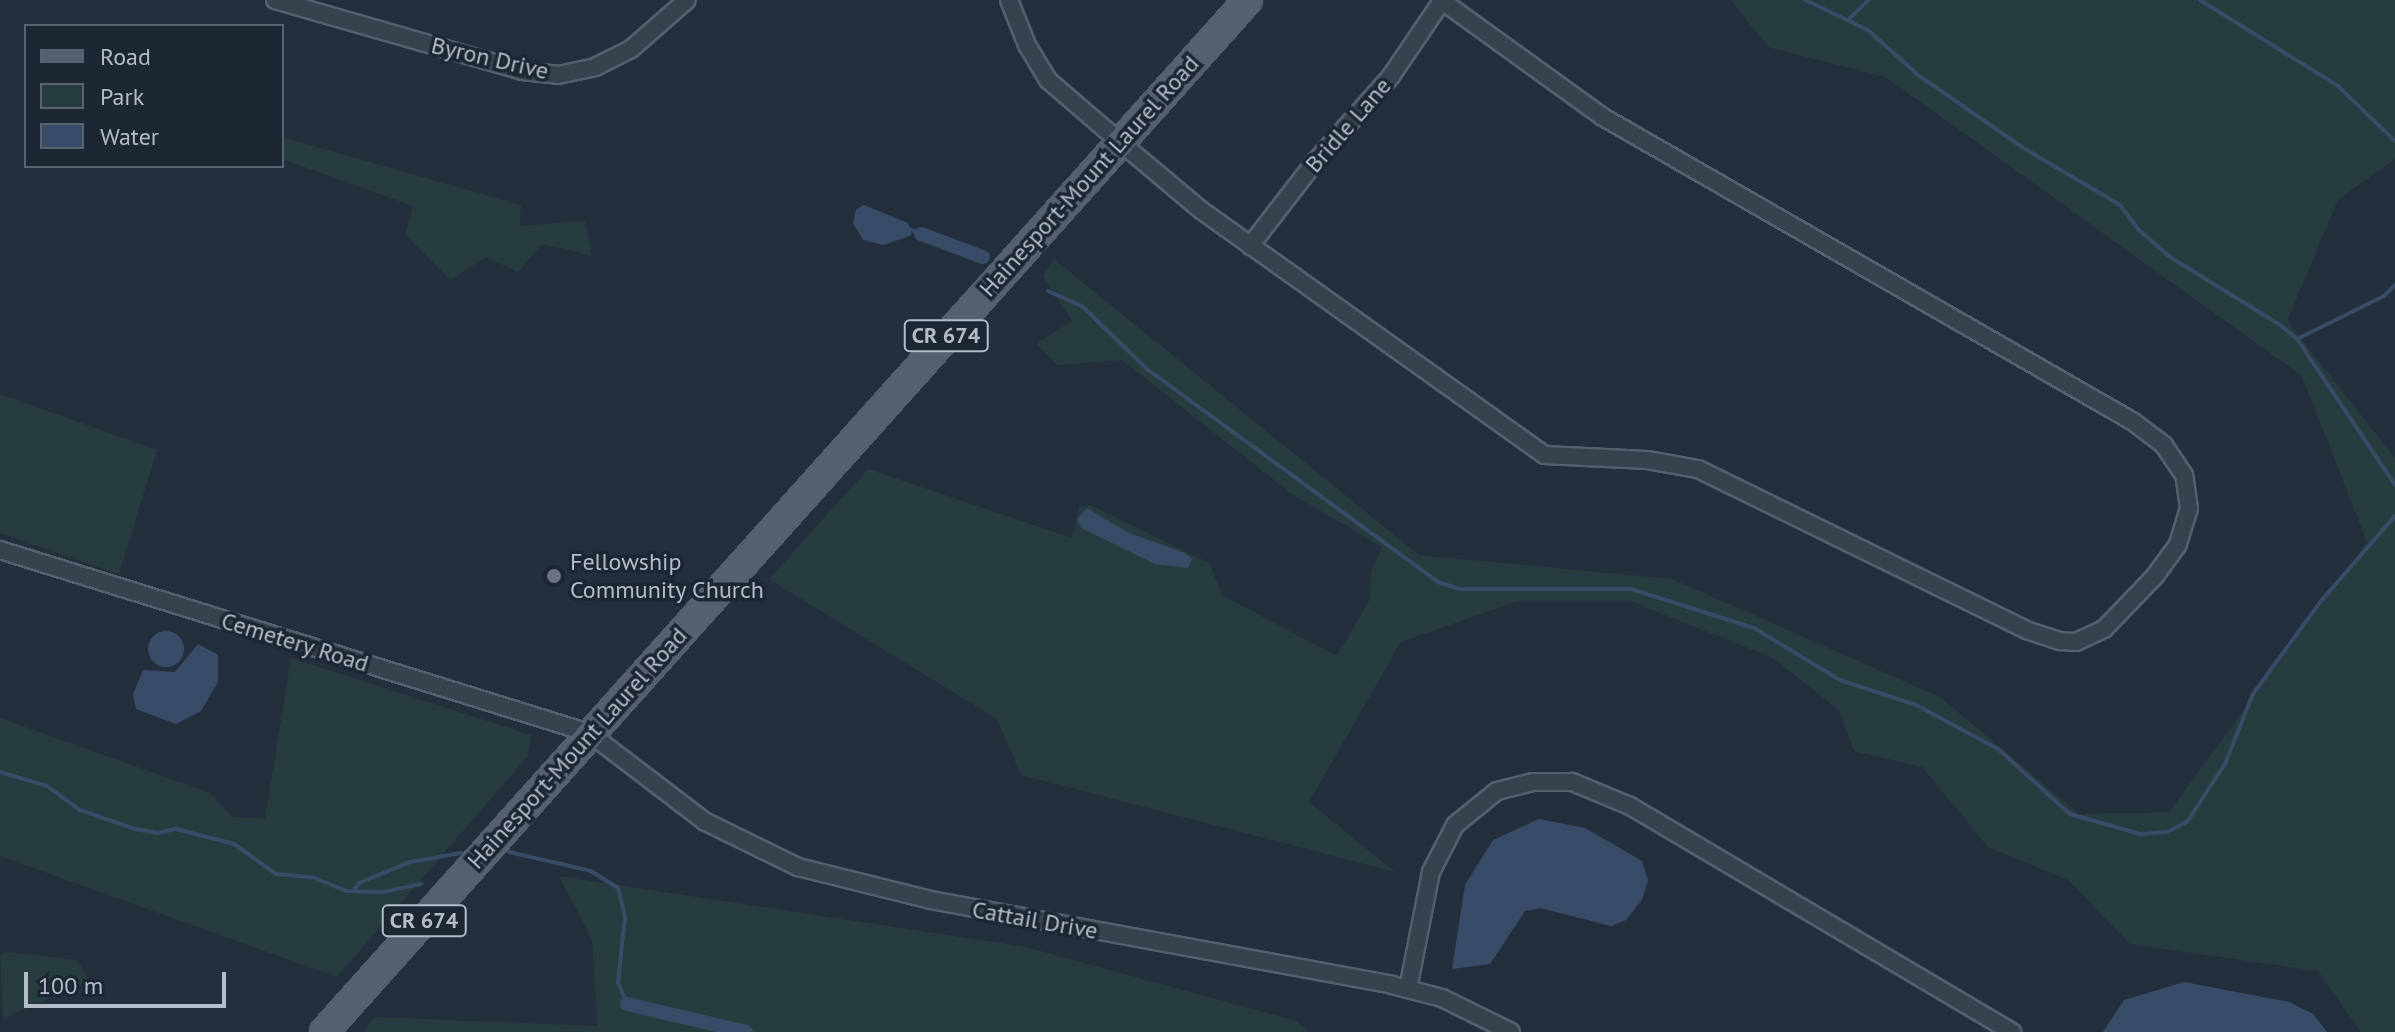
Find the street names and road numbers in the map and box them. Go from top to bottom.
street label: Byron Drive [429,31,551,85]
street label: Hainesport-Mount Laurel Road [973,50,1205,302]
street label: Bridle Lane [1299,72,1397,178]
road number: CR 674 [902,318,990,354]
street label: Cemetery Road [217,606,373,678]
street label: Hainesport-Mount Laurel Road [461,622,693,874]
street label: Cattail Drive [970,895,1100,945]
road number: CR 674 [380,903,468,939]

